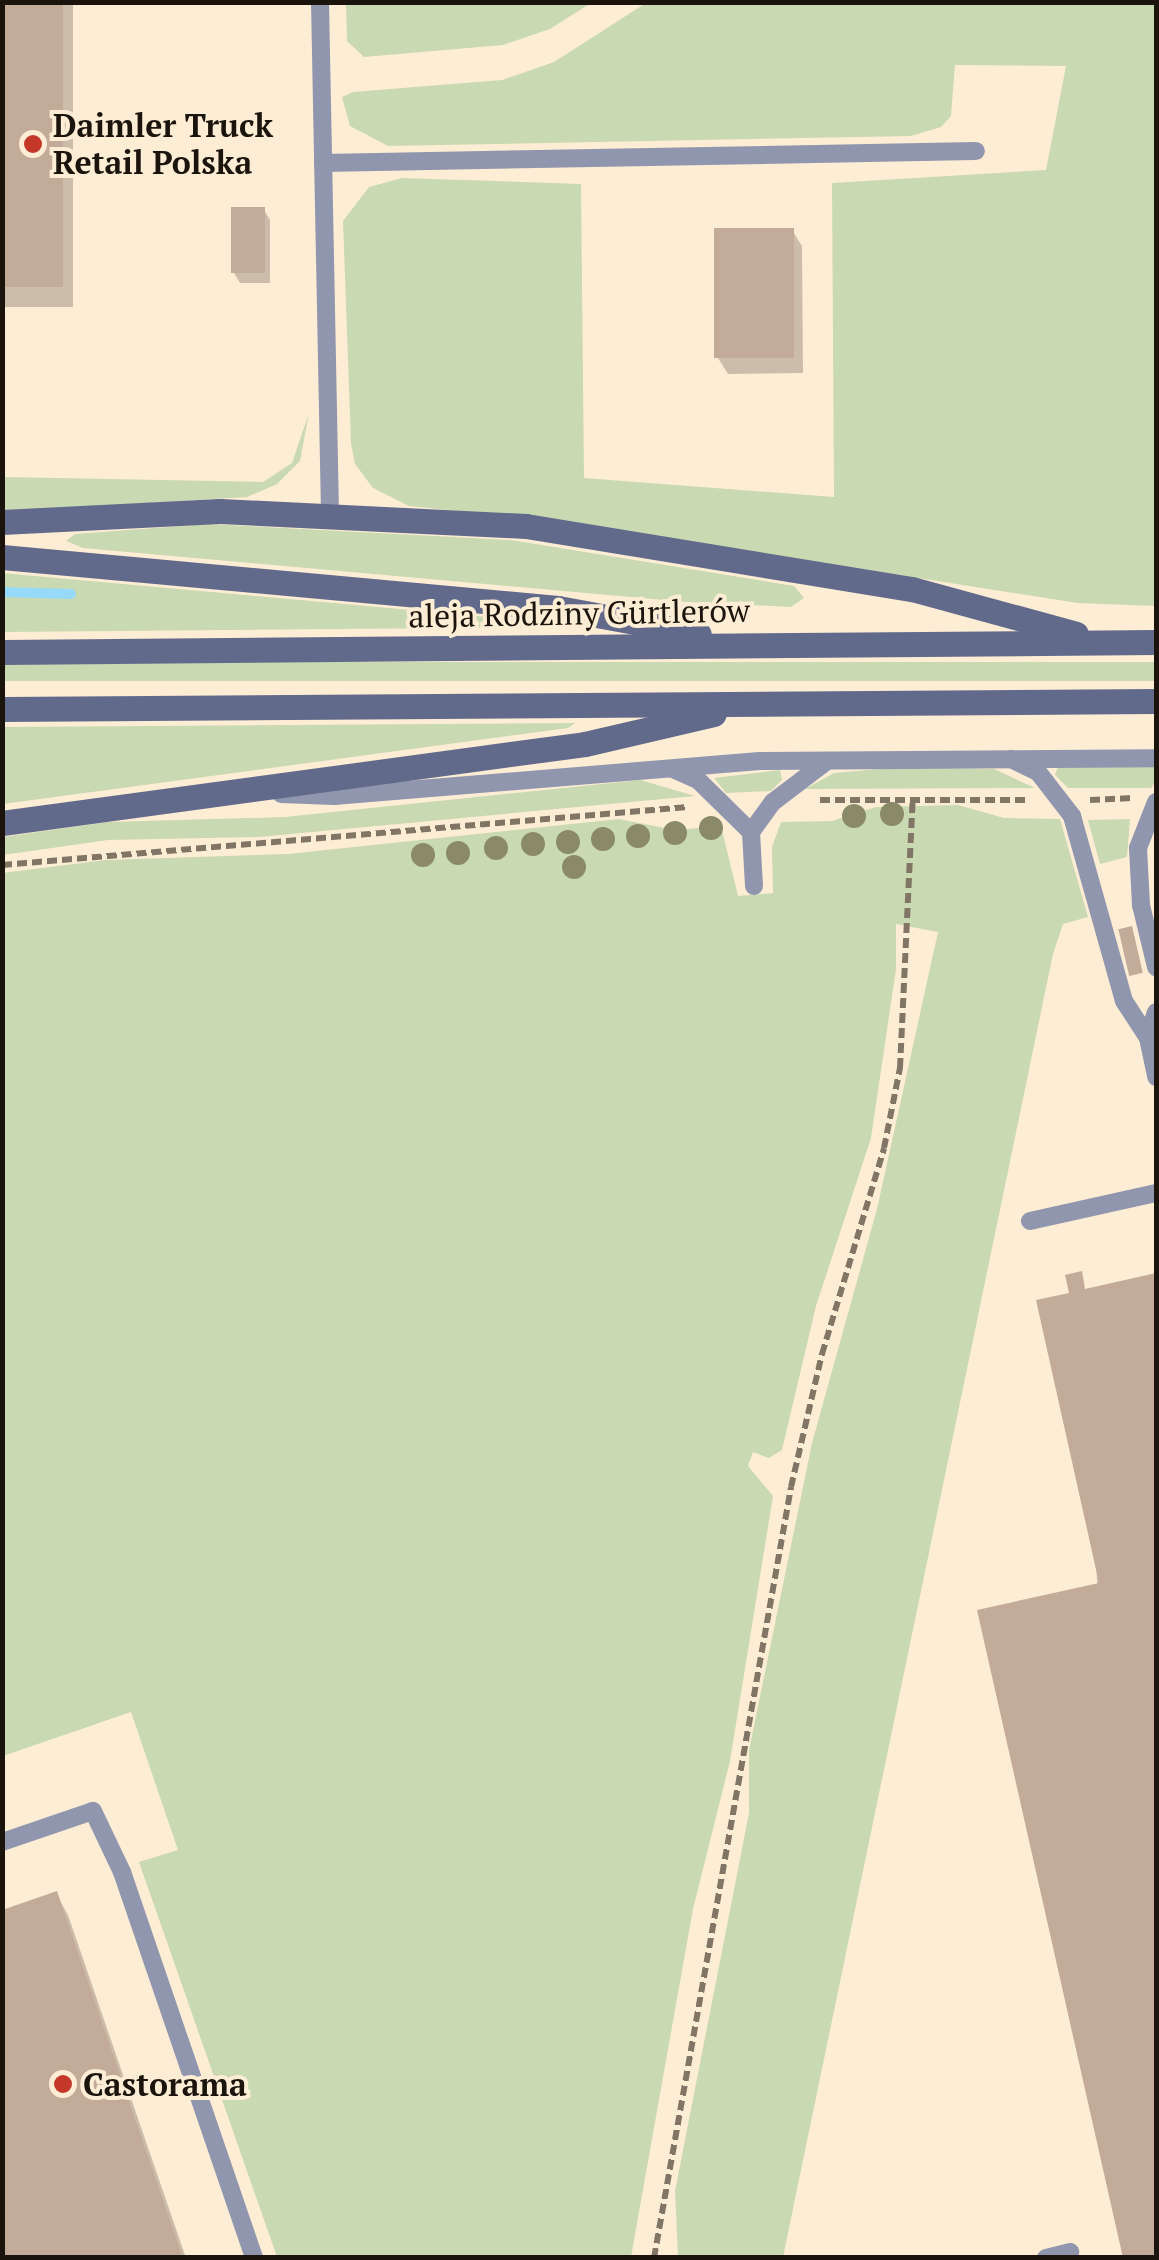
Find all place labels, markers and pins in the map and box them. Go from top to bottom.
place label: Daimler Truck Retail Polska [53,107,273,182]
marker: Daimler Truck Retail Polska [22,133,44,155]
place label: Castorama [83,2065,247,2103]
marker: Castorama [52,2073,74,2095]

